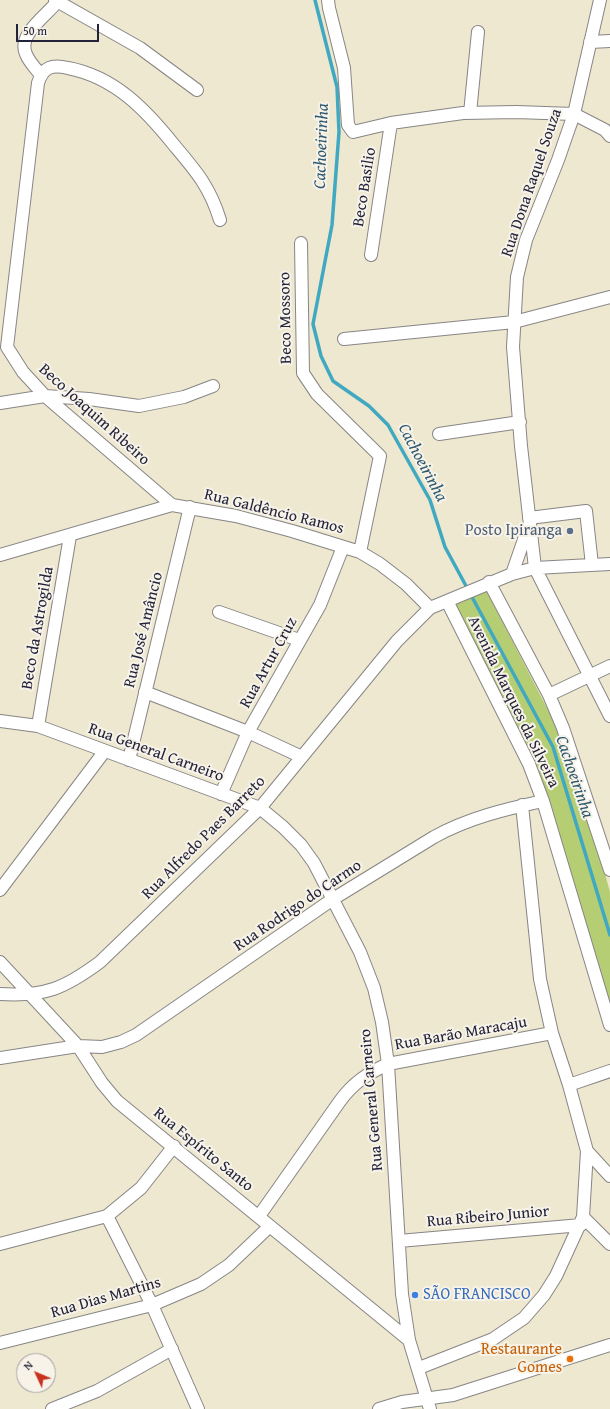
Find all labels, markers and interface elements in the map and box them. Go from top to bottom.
scale bar [18,16,101,42]
text: 50 m [23,22,47,39]
water label: Cachoeirinha [310,103,334,189]
street label: Rua Dona Raquel Souza [498,106,566,260]
street label: Beco Basilio [349,146,381,228]
street label: Beco Mossoro [276,272,296,364]
street label: Beco Joaquim Ribeiro [35,360,153,470]
water label: Cachoeirinha [393,420,451,506]
street label: Rua Galdêncio Ramos [202,485,346,539]
place label: Posto Ipiranga [465,521,562,541]
marker: Posto Ipiranga [565,526,575,536]
street label: Beco da Astrogilda [18,565,58,691]
street label: Rua José Amâncio [120,570,168,690]
street label: Avenida Marques da Silveira [463,613,563,791]
street label: Rua Artur Cruz [236,614,302,712]
street label: Rua General Carneiro [86,720,226,786]
water label: Cachoeirinha [550,733,598,821]
street label: Rua Alfredo Paes Barreto [138,772,270,904]
street label: Rua Rodrigo do Carmo [230,856,366,956]
street label: Rua Barão Maracaju [393,1013,529,1055]
street label: Rua General Carneiro [356,1028,388,1172]
street label: Rua Espírito Santo [149,1104,257,1196]
street label: Rua Ribeiro Junior [426,1202,550,1232]
street label: Rua Dias Martins [49,1273,163,1323]
place label: SÃO FRANCISCO [423,1285,531,1305]
marker: SÃO FRANCISCO [410,1290,420,1300]
place label: Restaurante Gomes [481,1340,562,1378]
north arrow [16,1353,56,1393]
marker: Restaurante Gomes [565,1354,575,1364]
text: N [20,1357,36,1374]

